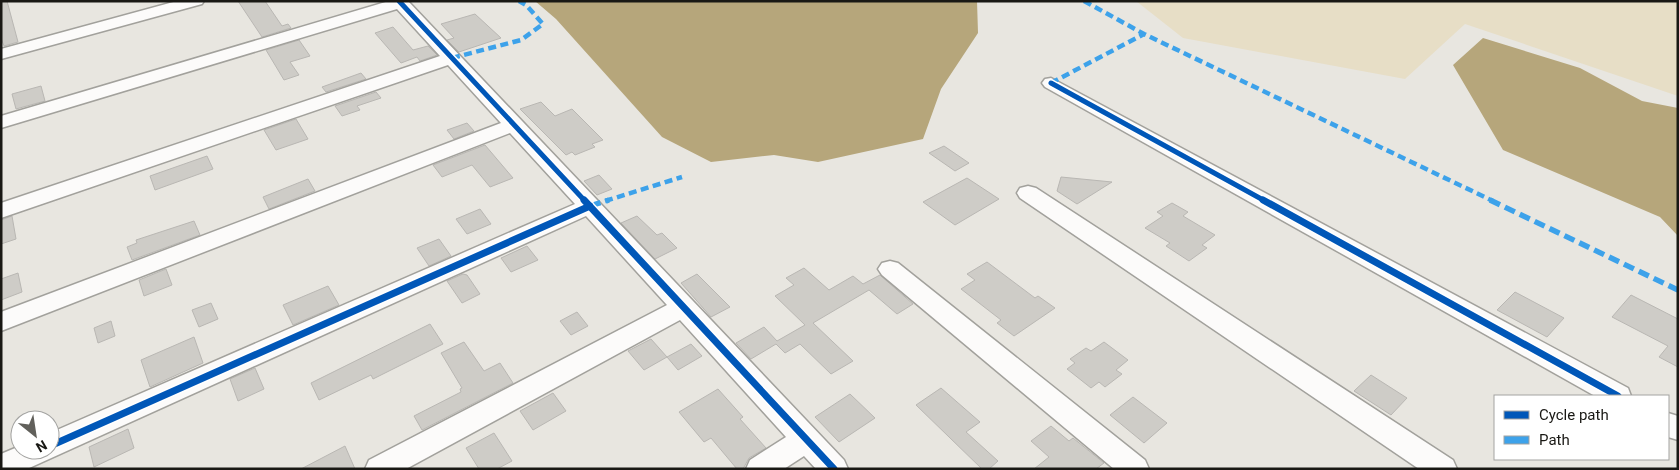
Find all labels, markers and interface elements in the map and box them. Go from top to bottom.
legend [1494,395,1669,460]
text: Cycle path [1539,406,1609,424]
north arrow [10,410,60,460]
text: Path [1539,431,1570,449]
text: N [33,437,50,456]

